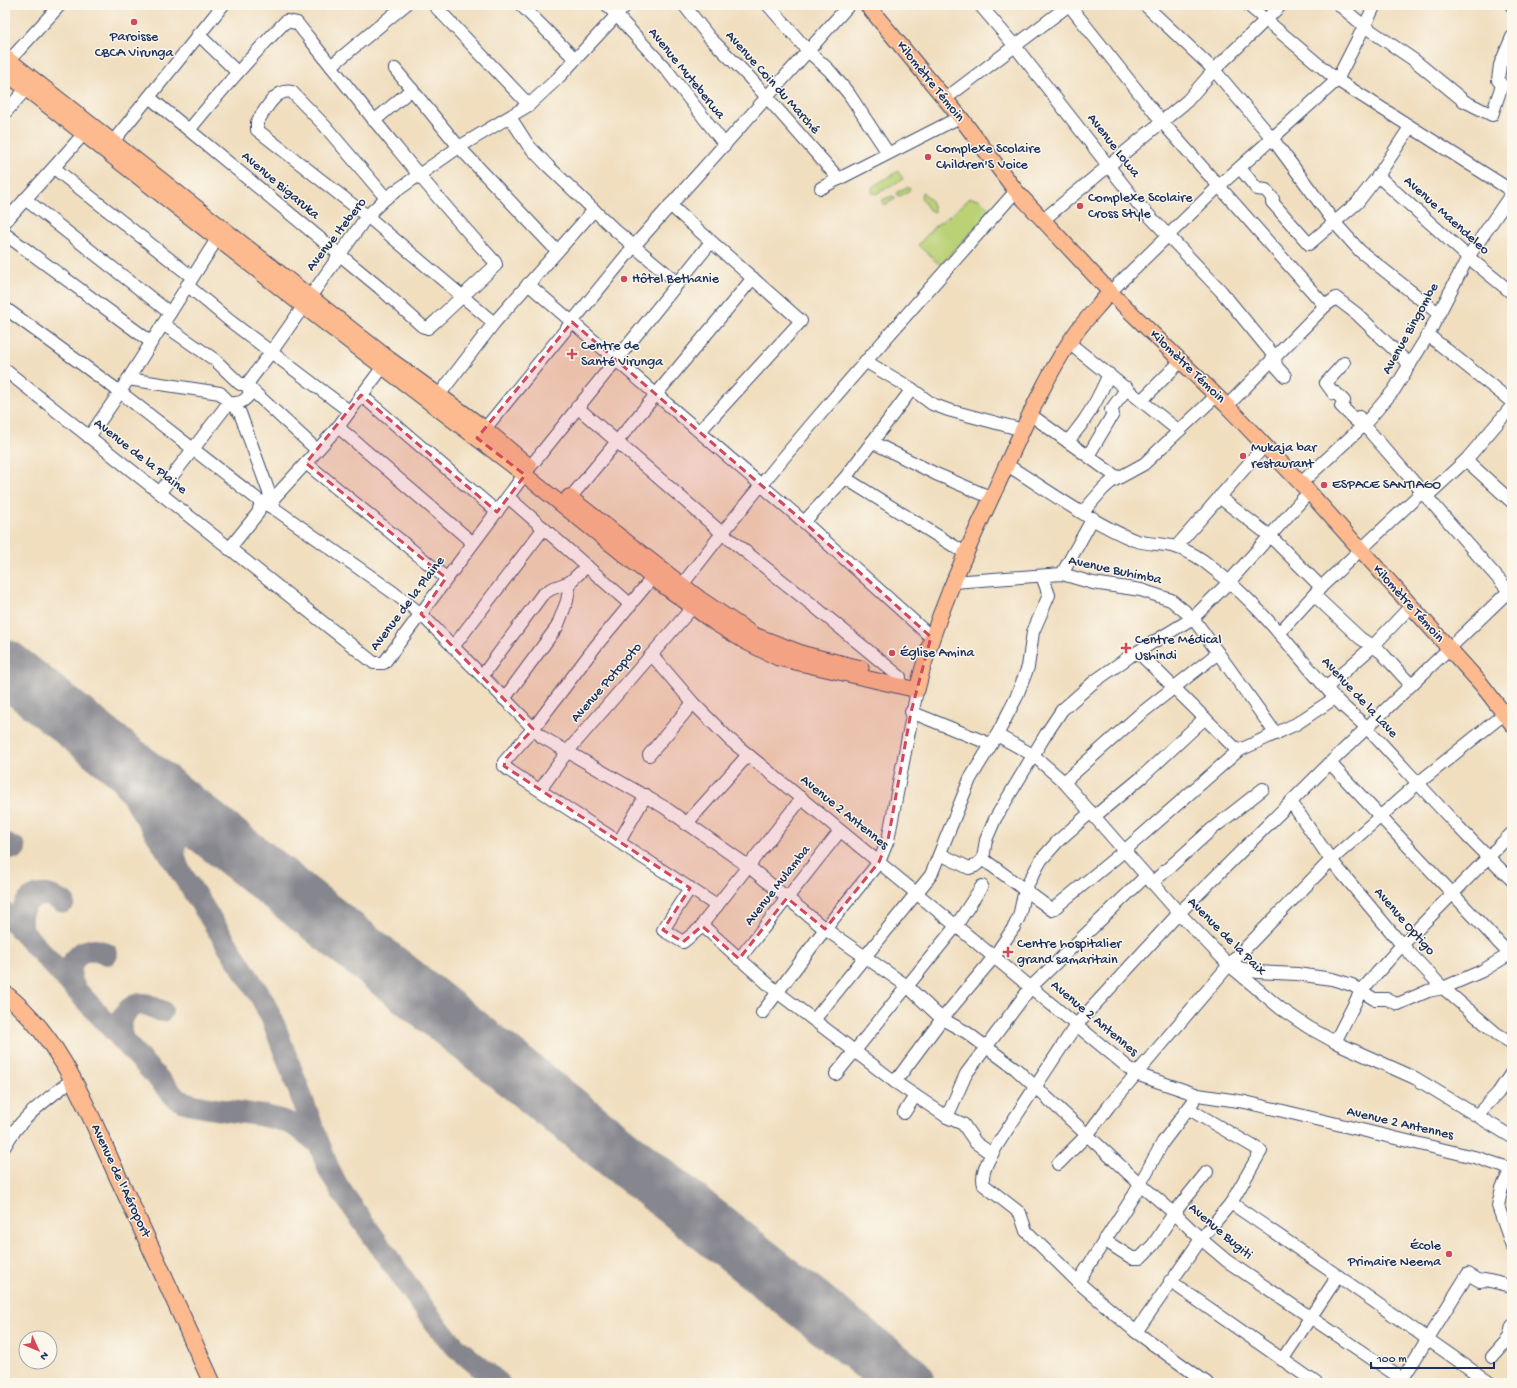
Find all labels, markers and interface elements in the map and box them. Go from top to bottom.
marker: Paroisse CBCA Virunga [129,17,139,27]
street label: Avenue Muteberwa [644,25,729,124]
street label: Avenue Coin du Marché [721,28,823,139]
place label: Paroisse CBCA Virunga [95,29,175,62]
street label: Kilomètre Témoin [892,38,968,126]
street label: Avenue Lowa [1083,111,1144,182]
place label: Complexe Scolaire Children'S Voice [936,141,1041,174]
street label: Avenue Bigaruka [237,148,324,224]
marker: Complexe Scolaire Children'S Voice [923,152,933,162]
street label: Avenue Maendeleo [1400,173,1492,259]
place label: Complexe Scolaire Cross Style [1088,190,1193,223]
street label: Avenue Itebero [303,195,371,275]
marker: Complexe Scolaire Cross Style [1075,201,1085,211]
place label: Hôtel Bethanie [632,271,720,288]
marker: Hôtel Bethanie [619,274,629,284]
street label: Avenue Bingombe [1379,280,1444,378]
street label: Kilomètre Témoin [1145,327,1229,408]
place label: Centre de Santé Virunga [581,338,664,371]
marker: Centre de Santé Virunga [566,348,578,360]
street label: Avenue de la Plaine [90,415,191,499]
place label: Mukaja bar restaurant [1251,440,1318,473]
marker: Mukaja bar restaurant [1238,451,1248,461]
place label: ESPACE SANTIAGO [1332,477,1442,494]
marker: ESPACE SANTIAGO [1319,480,1329,490]
street label: Avenue de la Plaine [367,553,450,655]
street label: Avenue Buhimba [1067,553,1164,589]
street label: Kilomètre Témoin [1369,562,1448,647]
place label: Centre Médical Ushindi [1135,632,1221,665]
street label: Avenue Potopoto [568,639,646,727]
marker: Centre Médical Ushindi [1120,642,1132,654]
place label: Église Amina [900,645,975,662]
marker: Église Amina [887,648,897,658]
street label: Avenue de la Lave [1317,654,1401,743]
street label: Avenue 2 Antennes [796,772,892,854]
street label: Avenue Mulamba [741,841,816,930]
street label: Avenue Optigo [1370,884,1438,960]
street label: Avenue de la Paix [1183,894,1269,980]
place label: Centre hospitalier grand samaritain [1017,936,1122,969]
marker: Centre hospitalier grand samaritain [1002,946,1014,958]
street label: Avenue 2 Antennes [1047,977,1142,1061]
street label: Avenue 2 Antennes [1345,1103,1456,1145]
street label: Avenue de l'Aéroport [86,1122,154,1242]
street label: Avenue Bugiti [1184,1200,1256,1264]
place label: École Primaire Neema [1347,1238,1442,1271]
marker: École Primaire Neema [1444,1249,1454,1259]
north arrow [18,1330,58,1370]
scale bar [1371,1344,1494,1370]
text: N [37,1349,51,1362]
text: 100 m [1376,1353,1407,1367]

